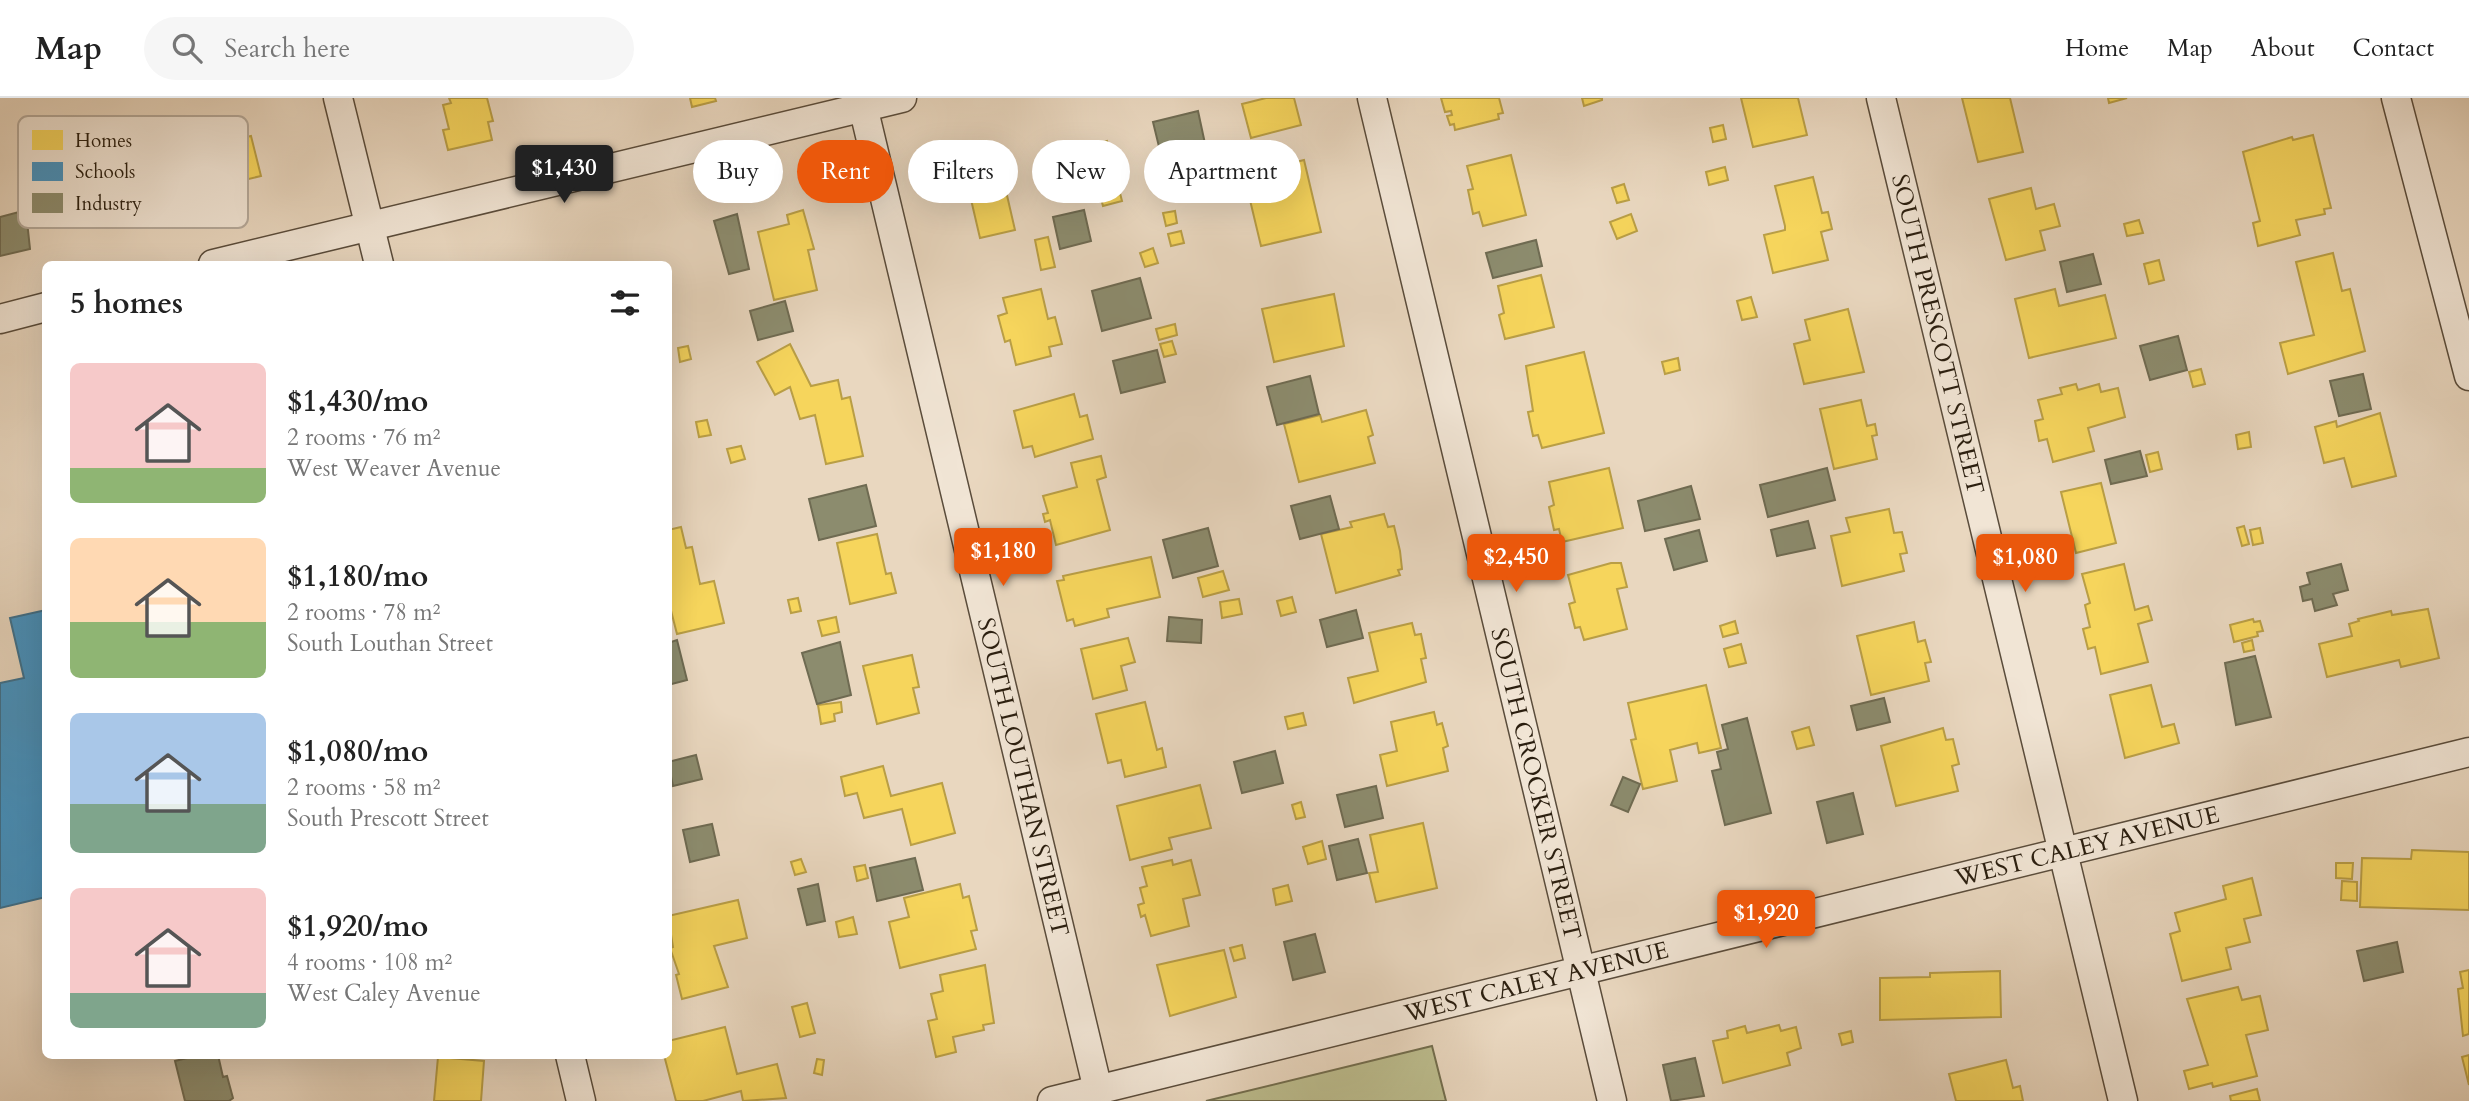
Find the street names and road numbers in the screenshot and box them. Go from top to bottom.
street label: SOUTH PRESCOTT STREET [1883,171,1992,498]
street label: SOUTH LOUTHAN STREET [969,614,1077,940]
street label: SOUTH CROCKER STREET [1482,624,1589,943]
street label: WEST CALEY AVENUE [1951,798,2223,895]
street label: WEST CALEY AVENUE [1400,934,1672,1031]

